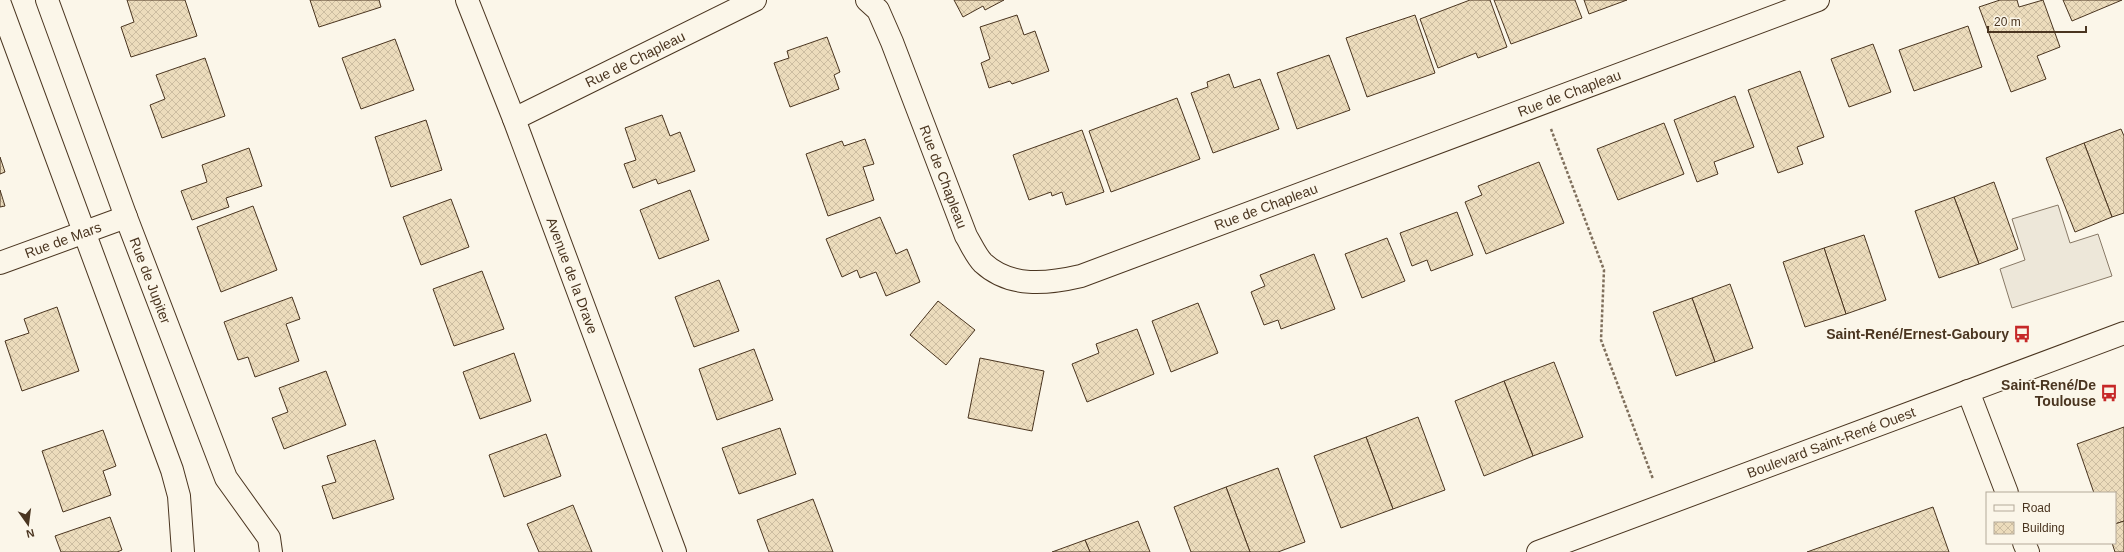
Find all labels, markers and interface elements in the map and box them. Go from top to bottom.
scale bar [1988,8,2086,34]
text: 20 m [1994,15,2021,29]
street label: Rue de Chapleau [583,28,688,91]
street label: Rue de Chapleau [1515,67,1623,120]
street label: Rue de Chapleau [916,123,970,231]
street label: Rue de Chapleau [1212,180,1320,233]
street label: Avenue de la Drave [543,215,601,336]
street label: Rue de Mars [23,219,103,261]
street label: Rue de Jupiter [127,235,174,326]
bus stop icon: Saint-René/Ernest-Gaboury [2012,324,2032,344]
place label: Saint-René/Ernest-Gaboury [1826,326,2009,342]
place label: Saint-René/De Toulouse [2001,377,2096,409]
bus stop icon: Saint-René/De Toulouse [2099,383,2119,403]
street label: Boulevard Saint-René Ouest [1745,404,1918,481]
legend [1986,492,2116,544]
text: Road [2022,501,2051,515]
north arrow [8,504,48,544]
text: Building [2022,521,2065,535]
text: N [25,527,36,540]

